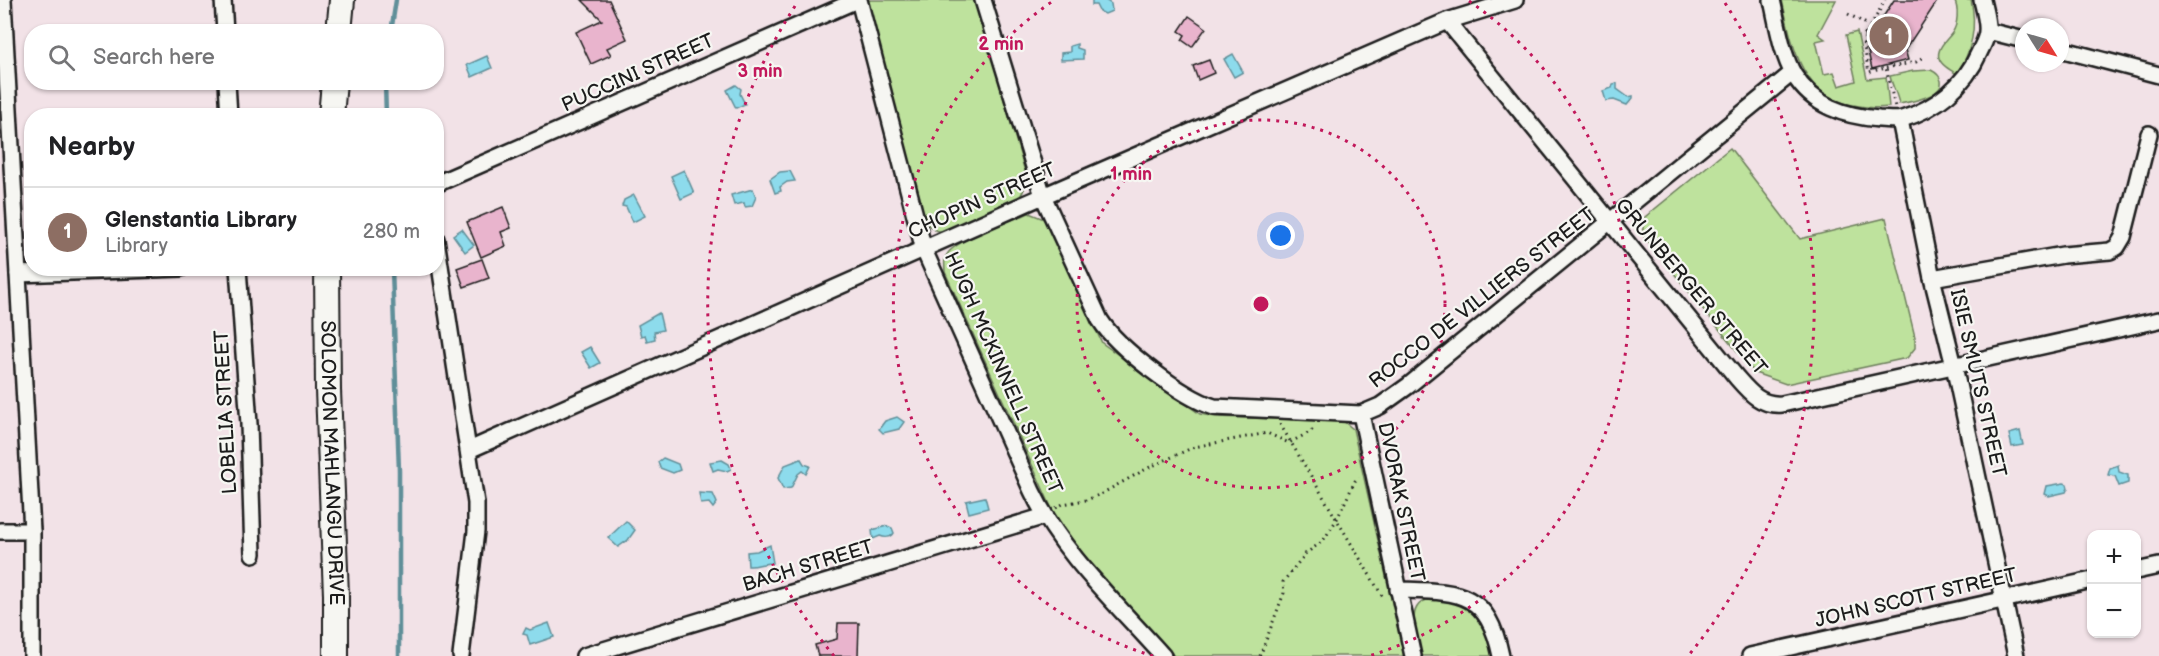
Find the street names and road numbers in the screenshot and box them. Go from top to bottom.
street label: PUCCINI STREET [558,29,718,117]
street label: CHOPIN STREET [904,158,1060,244]
street label: GRUNBERGER STREET [1610,194,1772,380]
street label: ROCCO DE VILLIERS STREET [1364,202,1600,394]
street label: HUGH MCKINNELL STREET [939,248,1067,498]
street label: ISIE SMUTS STREET [1945,287,2011,479]
street label: SOLOMON MAHLANGU DRIVE [315,320,348,605]
street label: LOBELIA STREET [210,329,242,495]
street label: DVORAK STREET [1372,420,1430,584]
street label: BACH STREET [740,535,876,597]
street label: JOHN SCOTT STREET [1813,563,2019,633]

